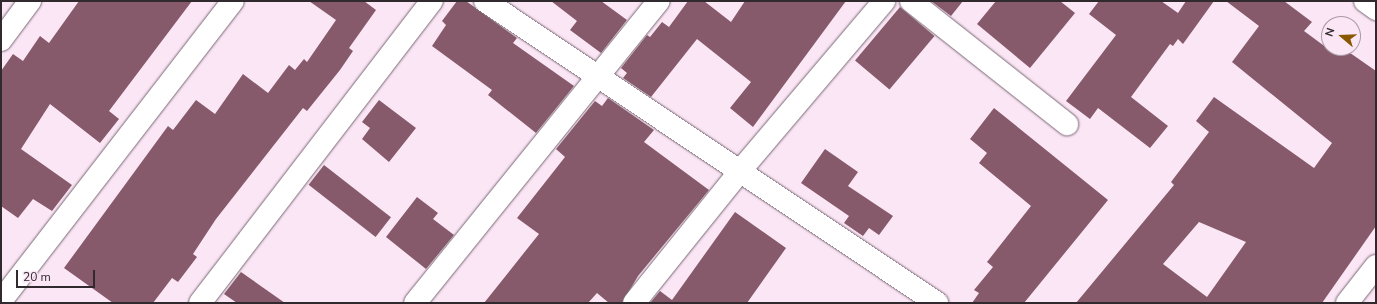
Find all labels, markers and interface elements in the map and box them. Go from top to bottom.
north arrow [1321,16,1361,56]
text: N [1322,26,1339,39]
scale bar [18,262,97,288]
text: 20 m [23,269,51,285]

